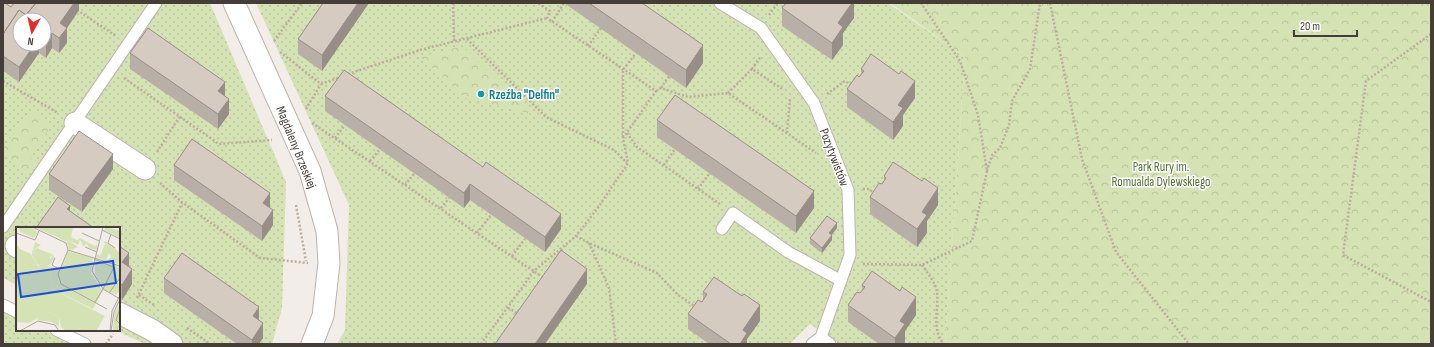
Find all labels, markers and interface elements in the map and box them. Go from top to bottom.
north arrow [12,12,52,52]
scale bar [1294,12,1357,38]
text: 20 m [1300,19,1320,34]
text: N [27,35,34,48]
place label: Rzeźba "Delfin" [489,87,559,103]
marker: Rzeźba "Delfin" [476,89,486,99]
street label: Magdaleny Brzeskiej [272,104,320,191]
street label: Pozytywistów [816,126,853,189]
park label: Park Rury im. Romualda Dylewskiego [1111,159,1211,190]
inset map [16,227,120,331]

